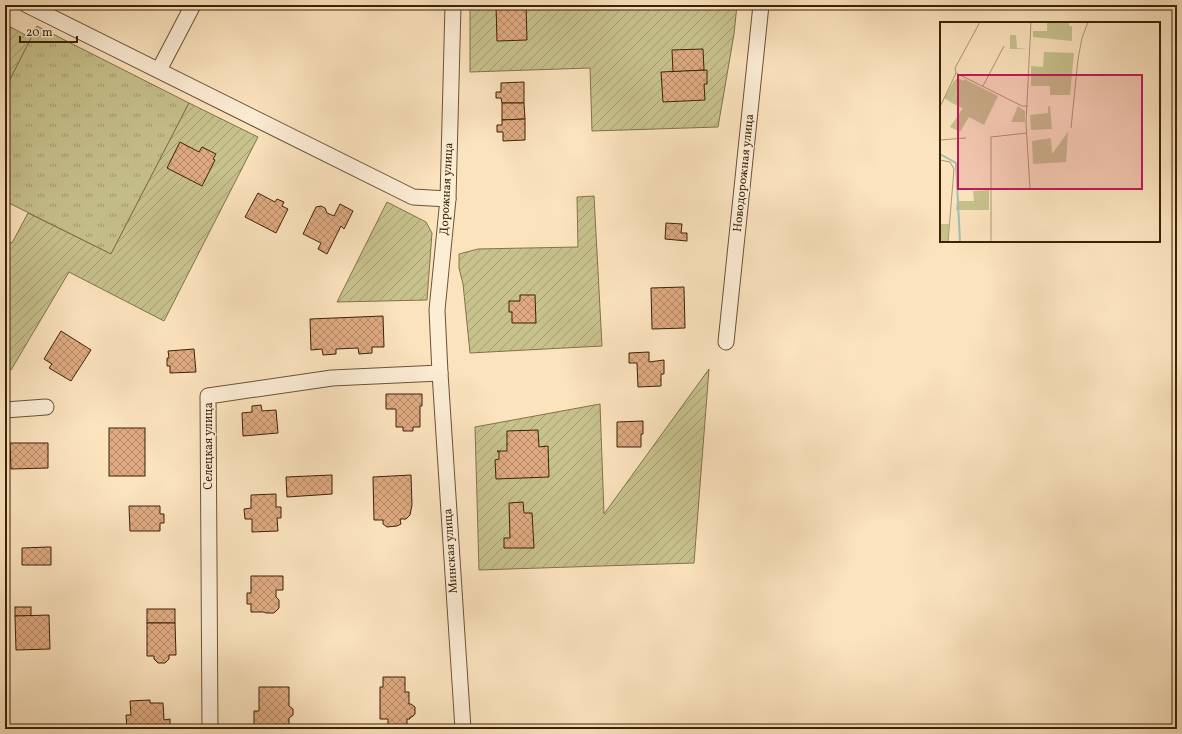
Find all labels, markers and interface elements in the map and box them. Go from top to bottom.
scale bar [20,18,77,44]
inset map [940,22,1160,242]
text: 20 m [26,25,53,41]
street label: Новодорожная улица [730,113,758,233]
street label: Дорожная улица [437,142,457,236]
street label: Селецкая улица [201,402,217,490]
street label: Минская улица [440,508,462,594]

